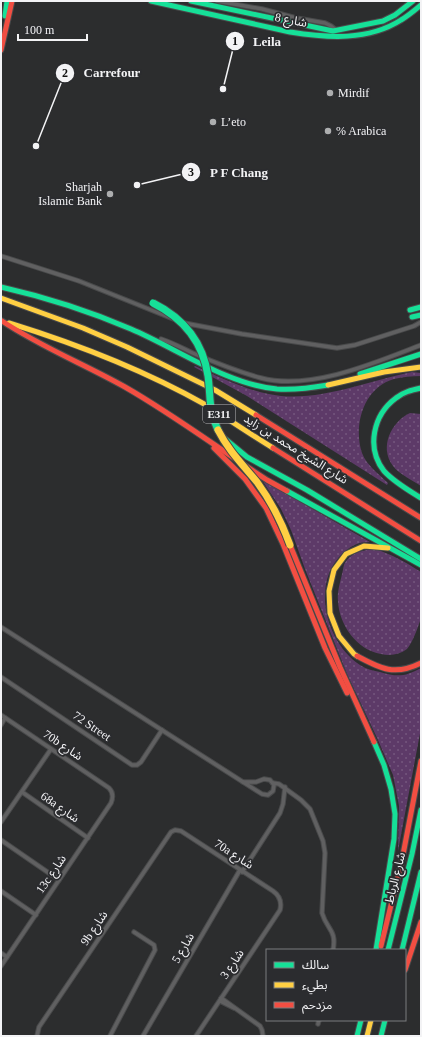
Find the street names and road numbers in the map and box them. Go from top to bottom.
street label: شارع 8 [273,10,308,32]
road number: E311 [203,405,235,423]
street label: شارع الشيخ محمد بن زايد [240,411,351,488]
street label: 72 Street [70,708,114,744]
street label: 70b شارع [40,727,85,765]
street label: 68a شارع [37,789,82,827]
street label: 70a شارع [211,836,256,873]
street label: شارع الرباط [382,851,410,906]
street label: 13c شارع [33,852,71,897]
street label: 9b شارع [77,908,112,949]
street label: شارع 5 [169,930,199,967]
street label: شارع 3 [217,947,249,982]

